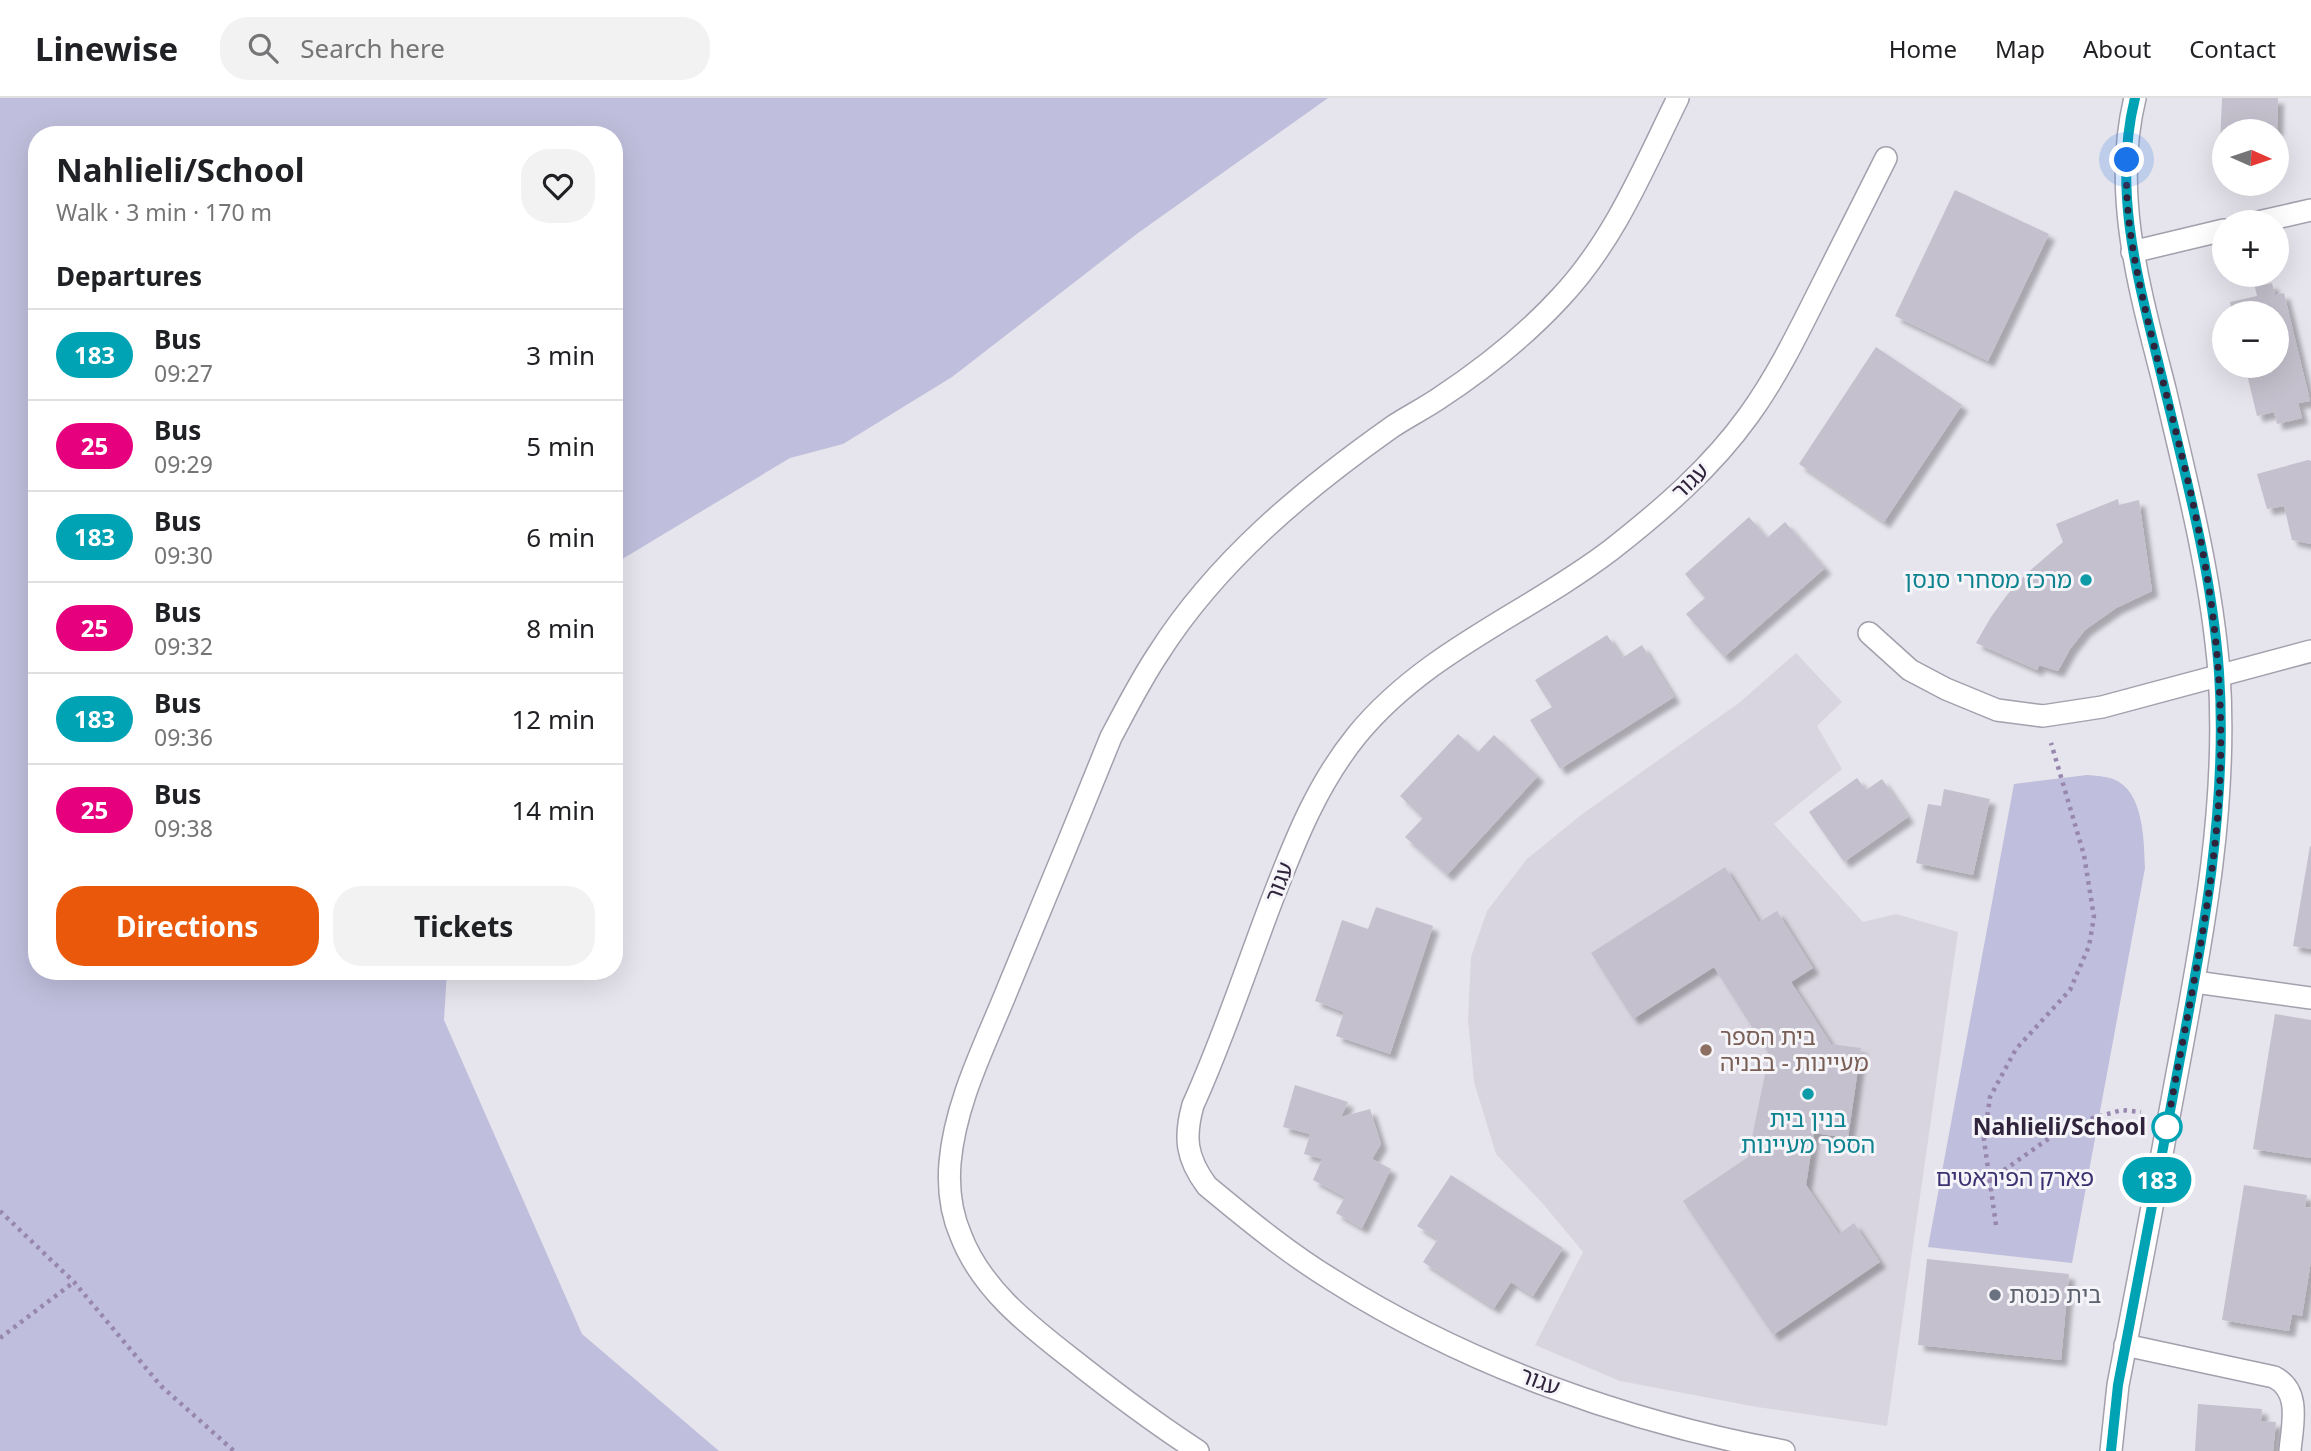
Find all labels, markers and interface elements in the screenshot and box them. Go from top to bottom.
search box [220,17,710,80]
text: Linewise [35,26,178,71]
icon: search [244,29,282,67]
text: Search here [300,30,445,66]
text: Home [1889,32,1957,65]
text: Map [1995,32,2045,65]
text: About [2083,32,2151,65]
text: Contact [2189,32,2276,65]
north arrow [2212,119,2289,196]
map controls [2212,119,2289,378]
your location [2109,142,2144,177]
text: Nahlieli/School [56,147,305,192]
button: heart [521,149,595,223]
text: Walk · 3 min · 170 m [56,196,272,228]
button: + [2212,210,2289,287]
text: Departures [56,258,202,294]
button: − [2212,301,2289,378]
text: Bus [154,321,201,357]
text: 3 min [526,337,595,373]
text: 183 [74,338,115,371]
text: 09:27 [154,357,213,389]
text: Bus [154,412,201,448]
text: 5 min [526,428,595,464]
text: 25 [81,429,108,462]
text: 09:29 [154,448,213,480]
street label: עגור [1663,455,1715,506]
text: Bus [154,503,201,539]
text: 6 min [526,519,595,555]
text: 183 [74,520,115,553]
text: 09:30 [154,539,213,571]
place label: מרכז מסחרי סנסן [1904,563,2072,595]
marker: מרכז מסחרי סנסן [2078,572,2094,588]
text: Bus [154,594,201,630]
text: 8 min [526,610,595,646]
text: 25 [81,611,108,644]
text: 09:32 [154,630,213,662]
text: Bus [154,685,201,721]
text: 12 min [511,701,595,737]
text: 183 [74,702,115,735]
text: 09:36 [154,721,213,753]
text: Bus [154,776,201,812]
text: 14 min [511,792,595,828]
text: 25 [81,793,108,826]
text: 09:38 [154,812,213,844]
street label: עגור [1256,857,1300,906]
button: Directions [56,886,319,966]
button: Tickets [333,886,595,966]
place label: בית הספר מעיינות - בבניה [1720,1020,1869,1078]
marker: בית הספר מעיינות - בבניה [1698,1042,1714,1058]
marker: בנין בית הספר מעיינות [1800,1086,1816,1102]
place label: בנין בית הספר מעיינות [1741,1102,1875,1160]
place label: Nahlieli/School [1973,1110,2146,1142]
marker: Nahlieli/School [2152,1112,2182,1142]
line badge: 183 [2117,1157,2197,1203]
park label: פארק הפיראטים [1936,1161,2094,1193]
text: 183 [2136,1163,2178,1196]
place label: בית כנסת [2009,1278,2101,1310]
marker: בית כנסת [1987,1287,2003,1303]
street label: עגור [1516,1358,1565,1402]

